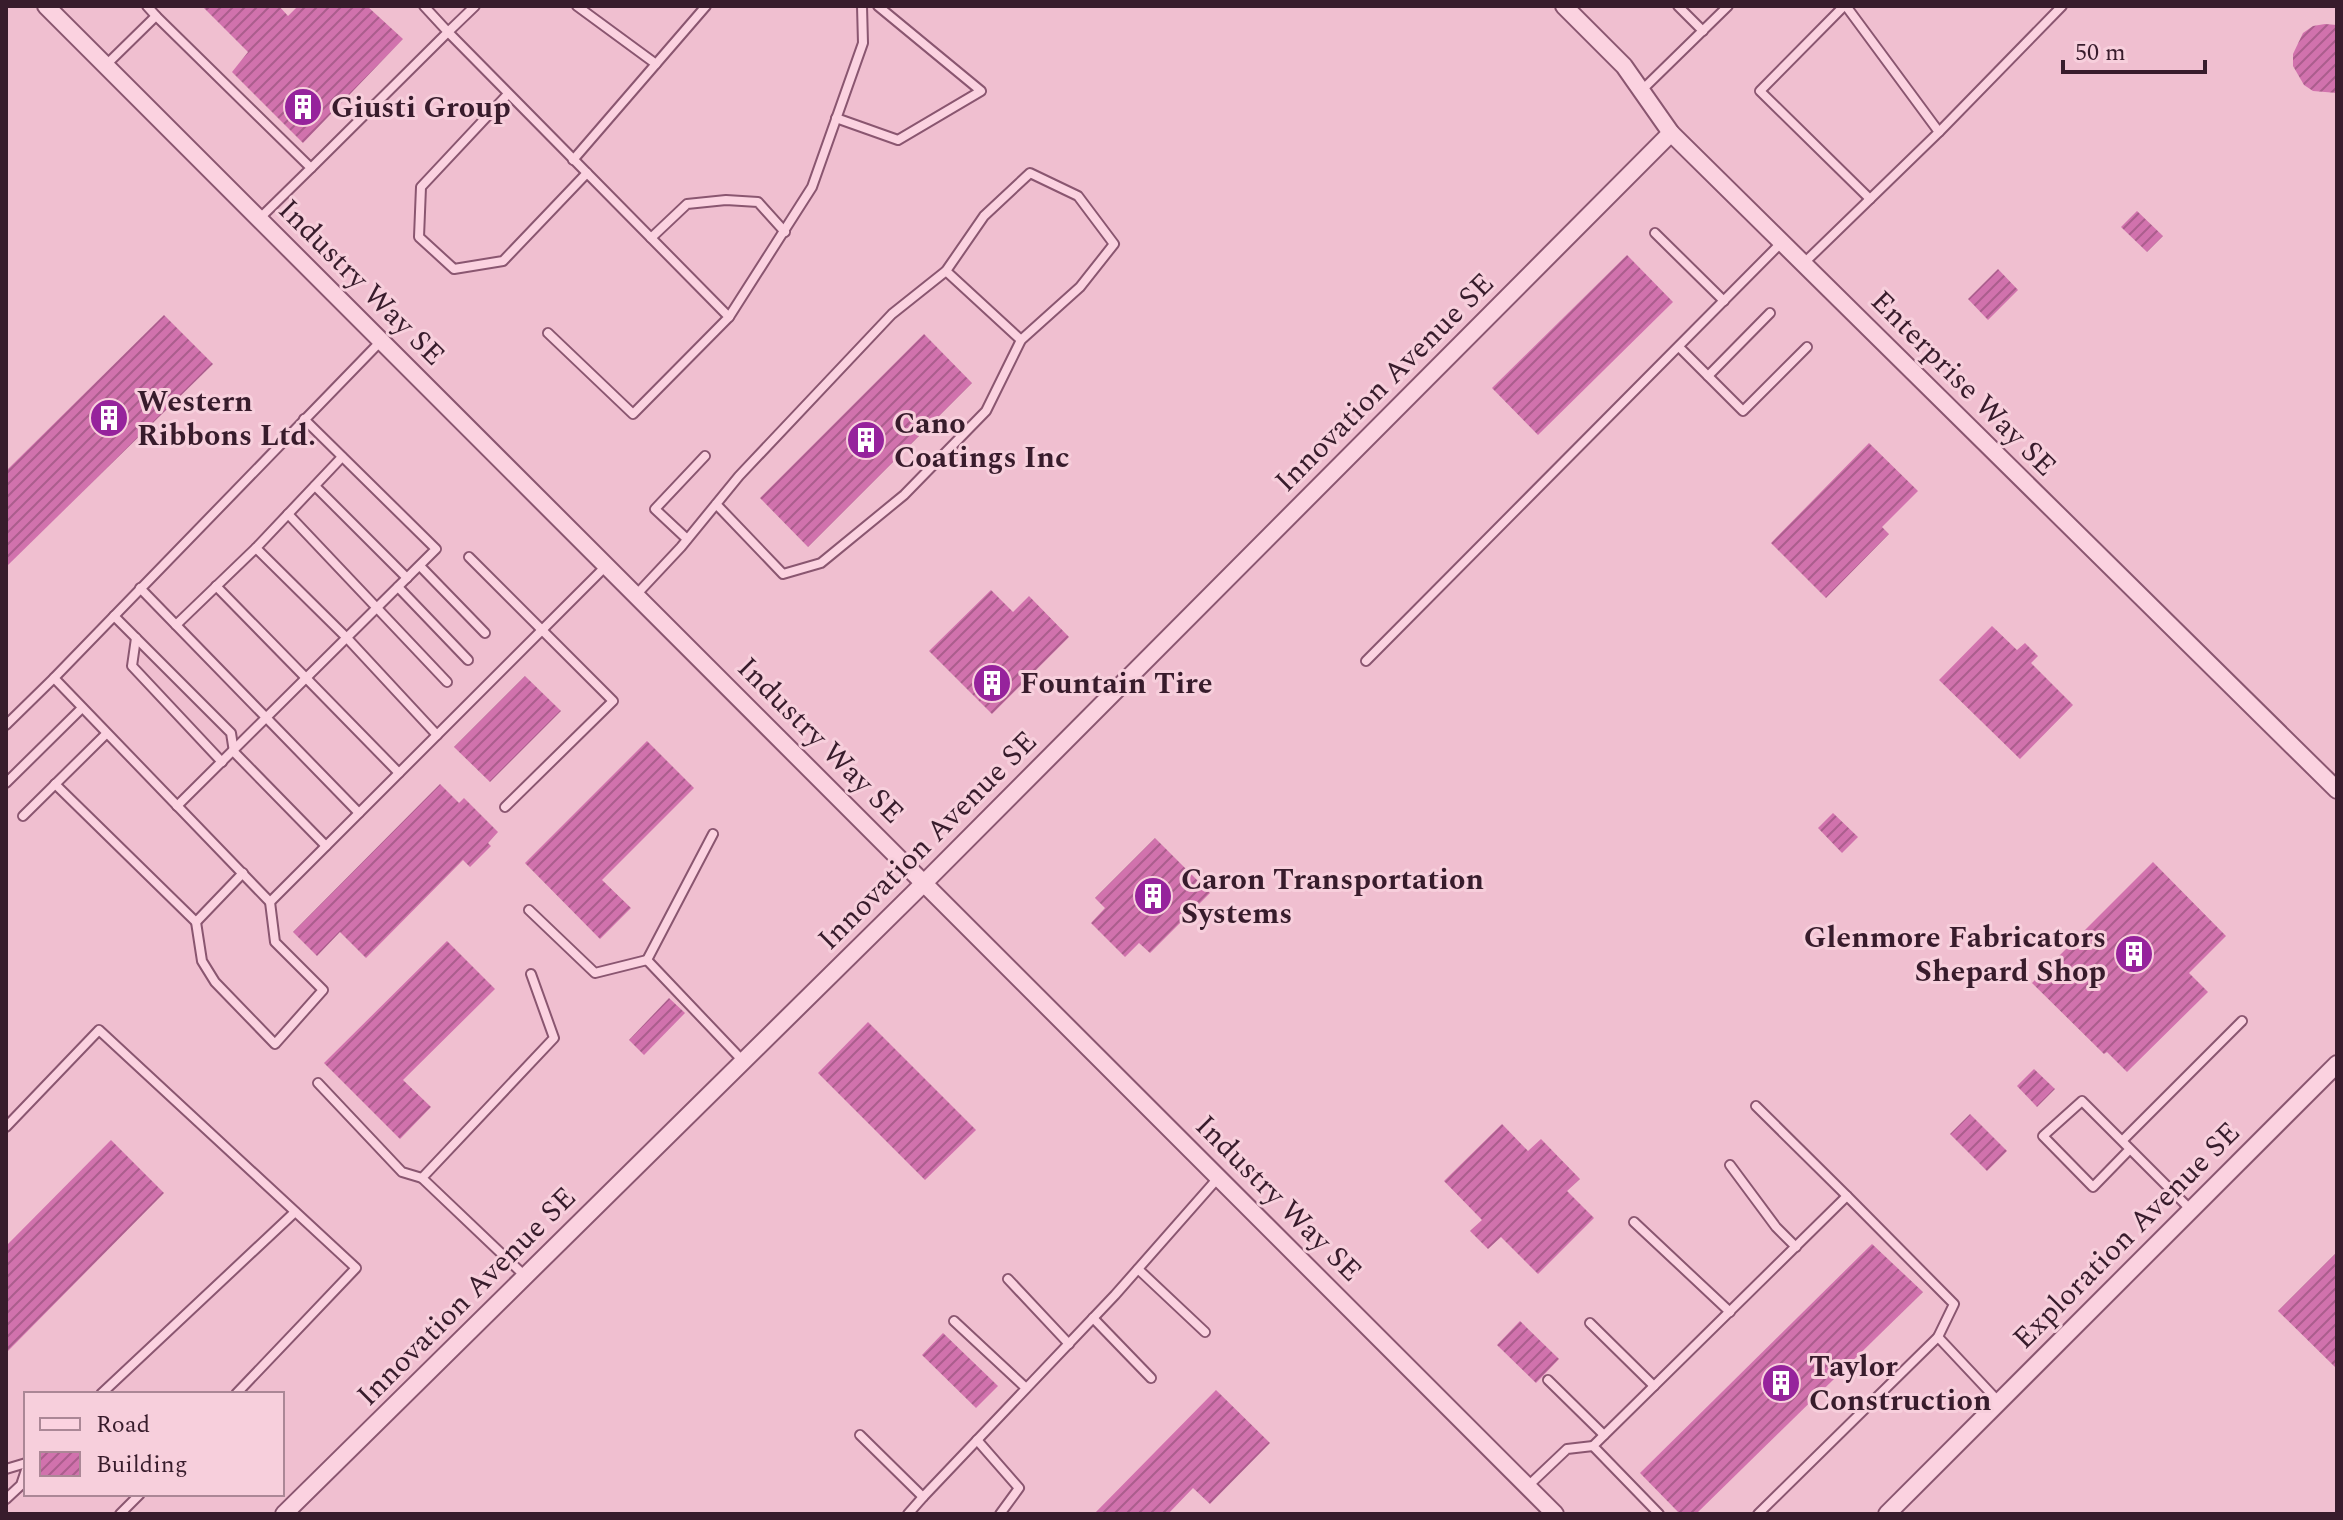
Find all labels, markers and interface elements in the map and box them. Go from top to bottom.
scale bar [2063,24,2205,74]
text: 50 m [2075,35,2126,71]
place label: Giusti Group [331,85,511,131]
building icon: Giusti Group [282,86,324,128]
street label: Industry Way SE [267,188,456,377]
street label: Innovation Avenue SE [1264,262,1505,503]
street label: Enterprise Way SE [1859,280,2067,488]
place label: Western Ribbons Ltd. [137,379,316,459]
building icon: Western Ribbons Ltd. [88,397,130,439]
place label: Cano Coatings Inc [894,401,1069,481]
building icon: Cano Coatings Inc [845,419,887,461]
street label: Industry Way SE [726,646,915,835]
place label: Fountain Tire [1020,661,1213,707]
building icon: Fountain Tire [971,662,1013,704]
street label: Innovation Avenue SE [807,720,1048,961]
place label: Caron Transportation Systems [1181,857,1484,937]
building icon: Caron Transportation Systems [1132,875,1174,917]
place label: Glenmore Fabricators Shepard Shop [1804,915,2106,995]
building icon: Glenmore Fabricators Shepard Shop [2113,933,2155,975]
street label: Industry Way SE [1184,1104,1373,1293]
street label: Exploration Avenue SE [2002,1111,2251,1360]
street label: Innovation Avenue SE [346,1176,587,1417]
place label: Taylor Construction [1809,1344,1991,1424]
building icon: Taylor Construction [1760,1362,1802,1404]
legend [24,1392,284,1496]
text: Road [96,1407,150,1443]
text: Building [96,1447,188,1483]

